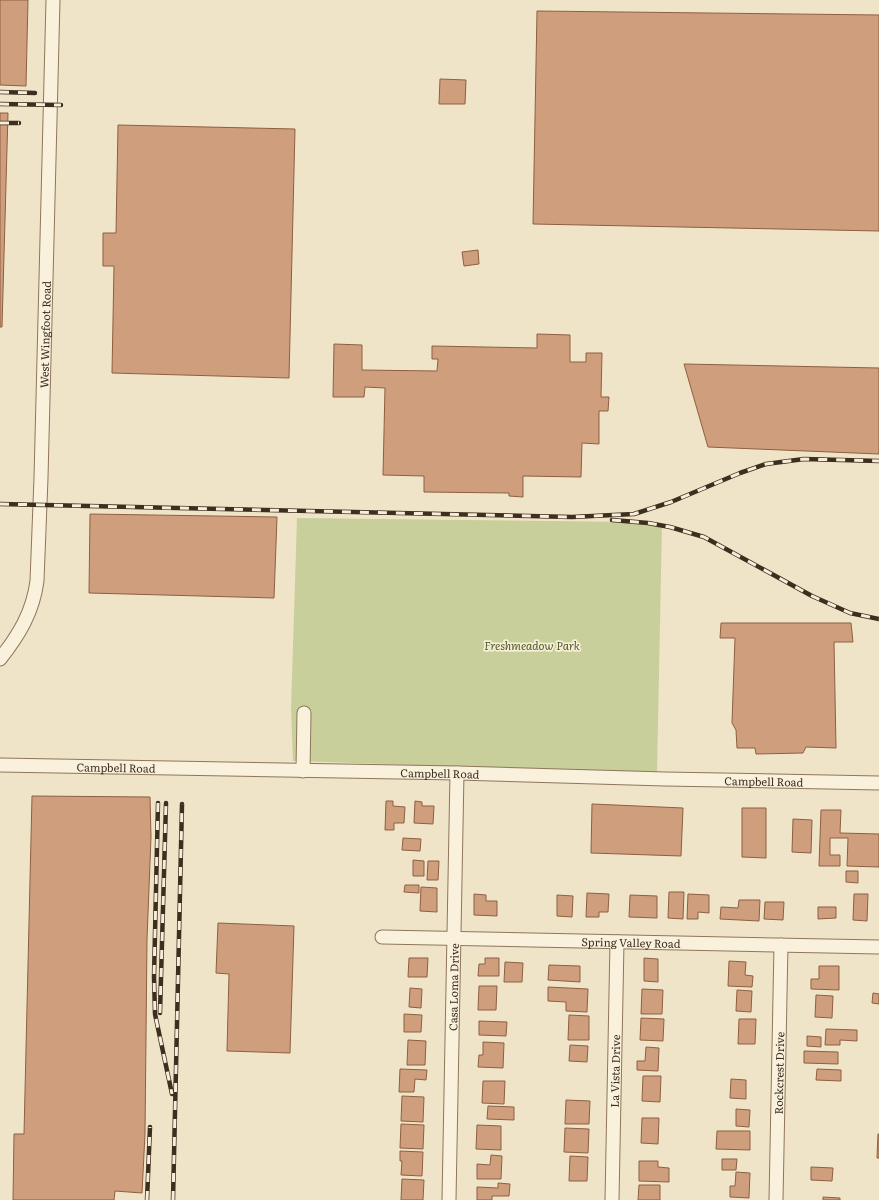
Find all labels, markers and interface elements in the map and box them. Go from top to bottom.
street label: West Wingfoot Road [35,281,54,388]
park label: Freshmeadow Park [484,637,580,653]
street label: Campbell Road [76,758,156,776]
street label: Campbell Road [400,764,480,782]
street label: Campbell Road [724,772,804,790]
street label: Spring Valley Road [581,933,681,951]
street label: Casa Loma Drive [444,943,462,1031]
street label: Rockcrest Drive [770,1031,787,1115]
street label: La Vista Drive [606,1034,623,1108]

